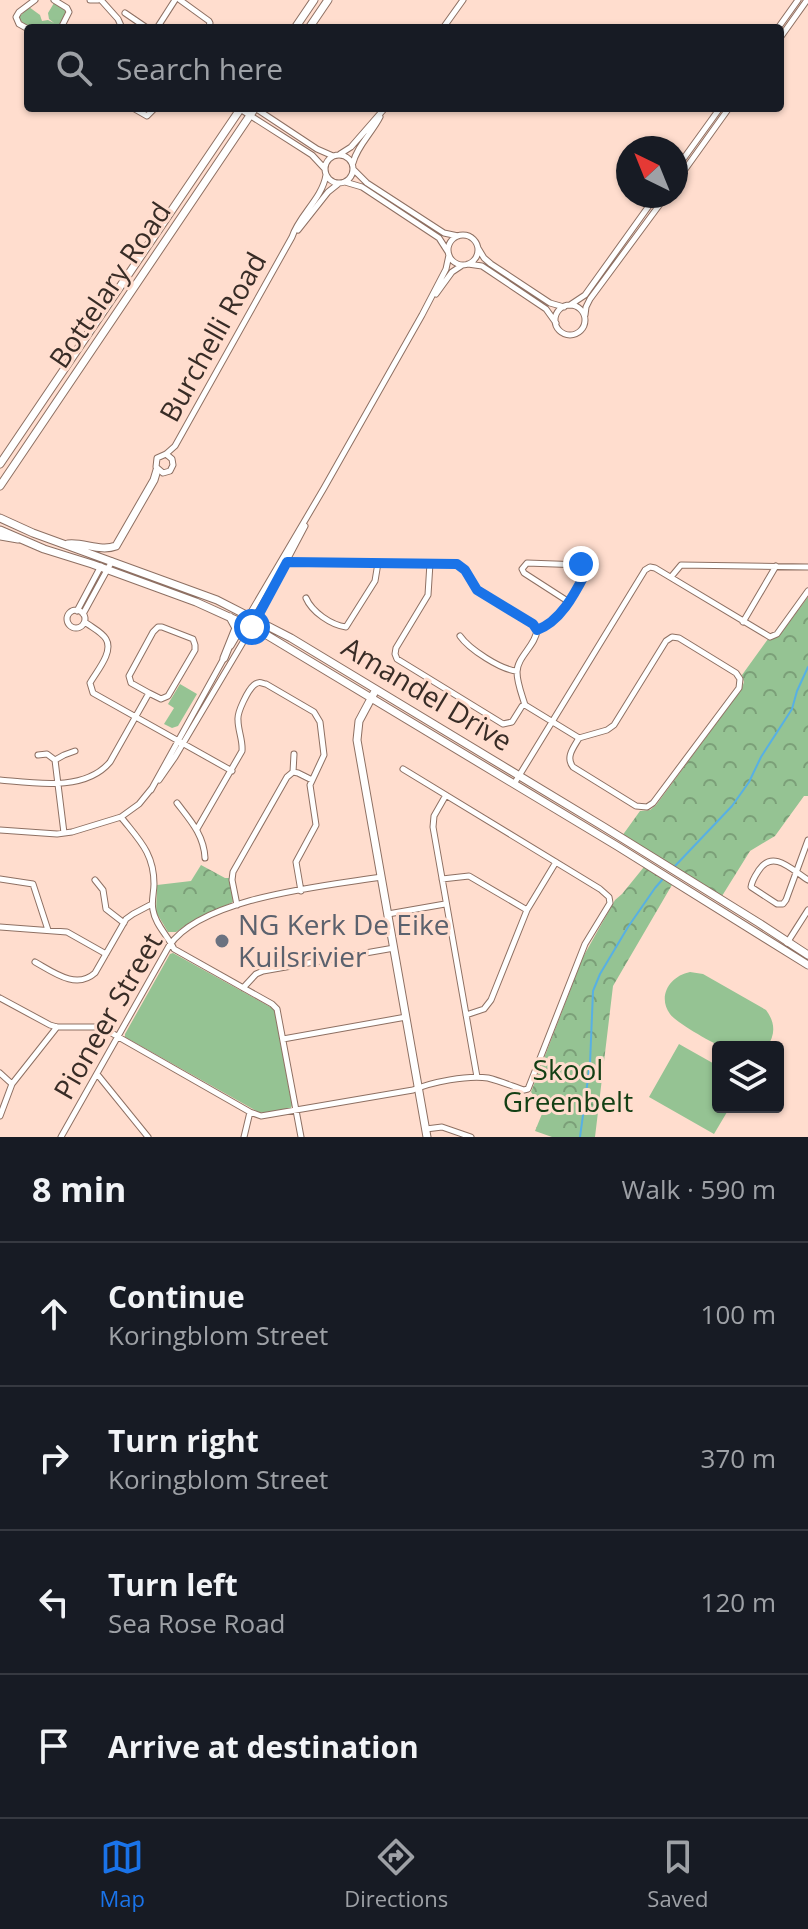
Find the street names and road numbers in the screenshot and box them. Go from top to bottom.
street label: Bottelary Road [40,194,179,375]
street label: Burchelli Road [150,245,274,428]
street label: Amandel Drive [335,627,520,759]
street label: Pioneer Street [44,925,170,1106]

